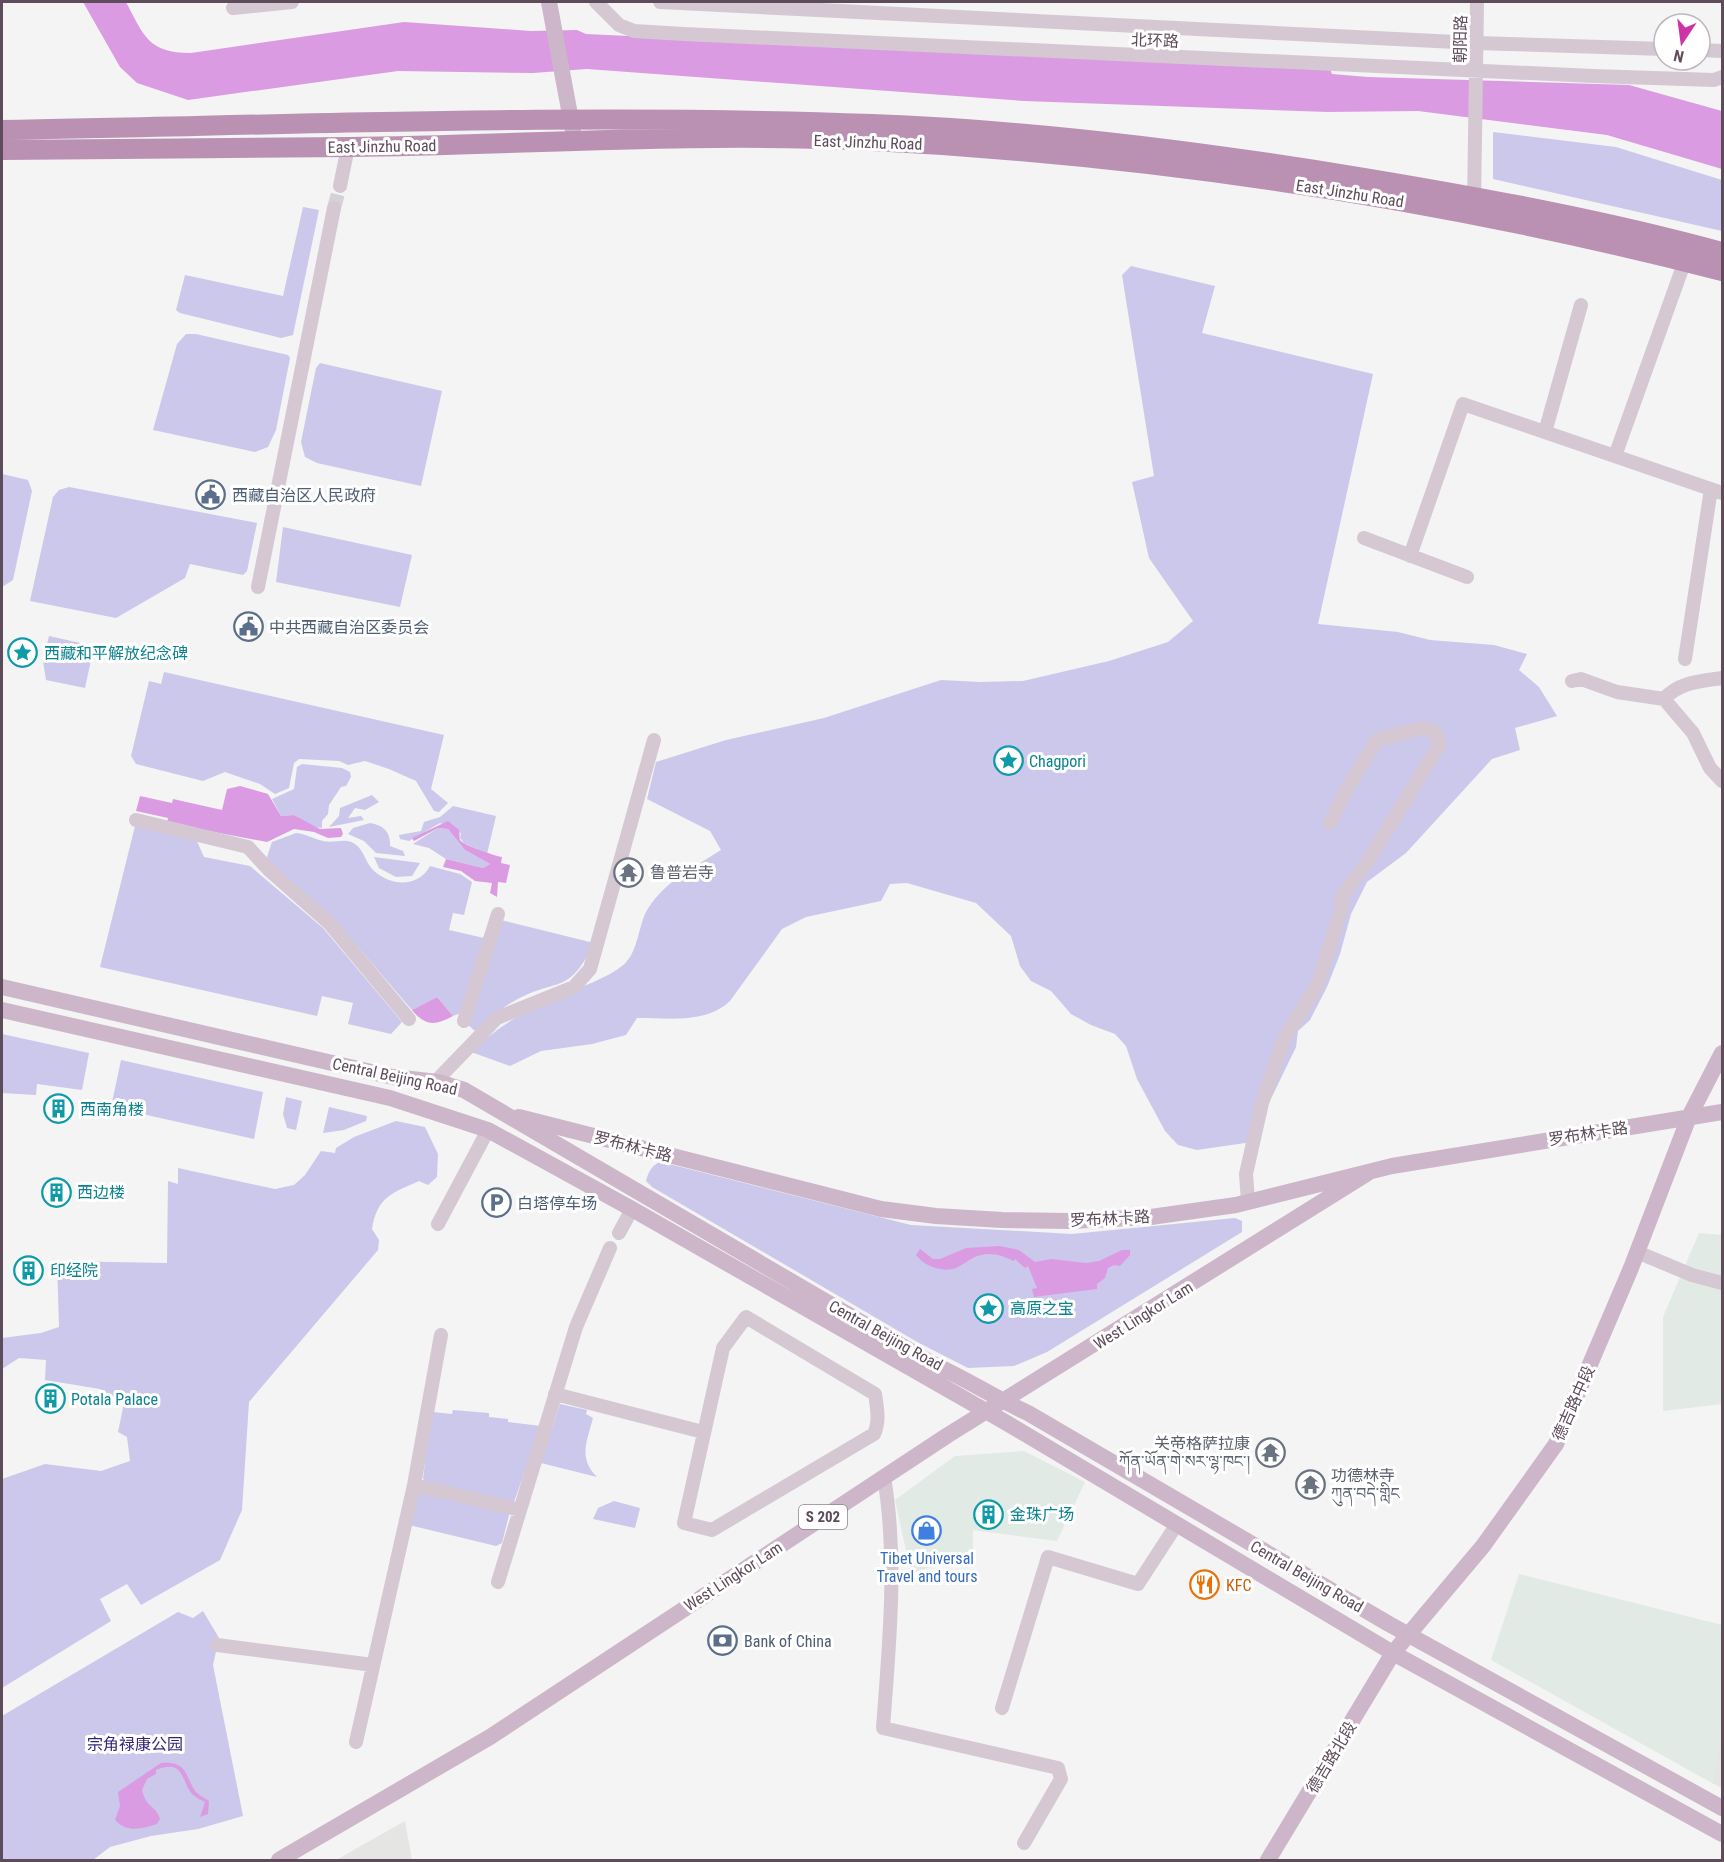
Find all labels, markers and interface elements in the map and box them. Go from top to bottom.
north arrow [1652,12,1712,72]
street label: 朝阳路 [1451,15,1470,63]
street label: 北环路 [1131,30,1179,51]
text: N [1672,46,1686,66]
street label: East Jinzhu Road [813,131,923,154]
street label: East Jinzhu Road [327,136,437,157]
street label: East Jinzhu Road [1295,176,1405,211]
public building icon: 西藏自治区人民政府 [195,479,227,511]
place label: 西藏自治区人民政府 [232,486,376,505]
public building icon: 中共西藏自治区委员会 [232,611,264,643]
place label: 中共西藏自治区委员会 [269,618,429,637]
place icon: 西藏和平解放纪念碑 [7,637,39,669]
place label: 西藏和平解放纪念碑 [44,644,188,663]
place icon: Chagpori [992,745,1024,777]
place label: Chagpori [1029,752,1086,771]
temple icon: 鲁普岩寺 [613,856,645,888]
place label: 鲁普岩寺 [650,863,714,882]
street label: Central Beijing Road [331,1054,459,1099]
building icon: 西南角楼 [43,1093,75,1125]
place label: 西南角楼 [80,1100,144,1119]
street label: 罗布林卡路 [1547,1118,1629,1149]
street label: 罗布林卡路 [592,1128,674,1165]
building icon: 西边楼 [40,1176,72,1208]
place label: 西边楼 [77,1183,125,1202]
parking icon: 白塔停车场 [480,1187,512,1219]
place label: 白塔停车场 [517,1194,597,1213]
street label: 罗布林卡路 [1070,1207,1150,1230]
building icon: 印经院 [13,1254,45,1286]
place label: 印经院 [50,1261,98,1280]
street label: West Lingkor Lam [1090,1277,1196,1353]
place icon: 高原之宝 [973,1292,1005,1324]
street label: Central Beijing Road [826,1296,946,1375]
place label: 高原之宝 [1010,1299,1074,1318]
street label: 德吉路中段 [1549,1363,1598,1444]
building icon: Potala Palace [34,1383,66,1415]
place label: Potala Palace [71,1390,158,1409]
place label: 关帝格萨拉康 ཀོན་ཡོན་གེ་སར་ལྷ་ཁང་། [1119,1434,1250,1475]
temple icon: 关帝格萨拉康 ཀོན་ཡོན་གེ་སར་ལྷ་ཁང་། [1255,1436,1287,1468]
place label: 功德林寺 ཀུན་བདེ་གླིང [1331,1466,1400,1507]
temple icon: 功德林寺 ཀུན་བདེ་གླིང [1294,1468,1326,1500]
building icon: 金珠广场 [973,1498,1005,1530]
road number: S 202 [799,1505,847,1529]
place label: 金珠广场 [1010,1505,1074,1524]
shop icon: Tibet Universal Travel and tours [911,1514,943,1546]
street label: Central Beijing Road [1247,1536,1367,1616]
street label: West Lingkor Lam [681,1538,786,1615]
place label: Tibet Universal Travel and tours [877,1549,977,1586]
restaurant icon: KFC [1189,1569,1221,1601]
place label: KFC [1226,1576,1252,1595]
bank icon: Bank of China [707,1625,739,1657]
place label: Bank of China [744,1632,832,1651]
street label: 德吉路北段 [1303,1718,1360,1796]
park label: 宗角禄康公园 [87,1735,183,1754]

